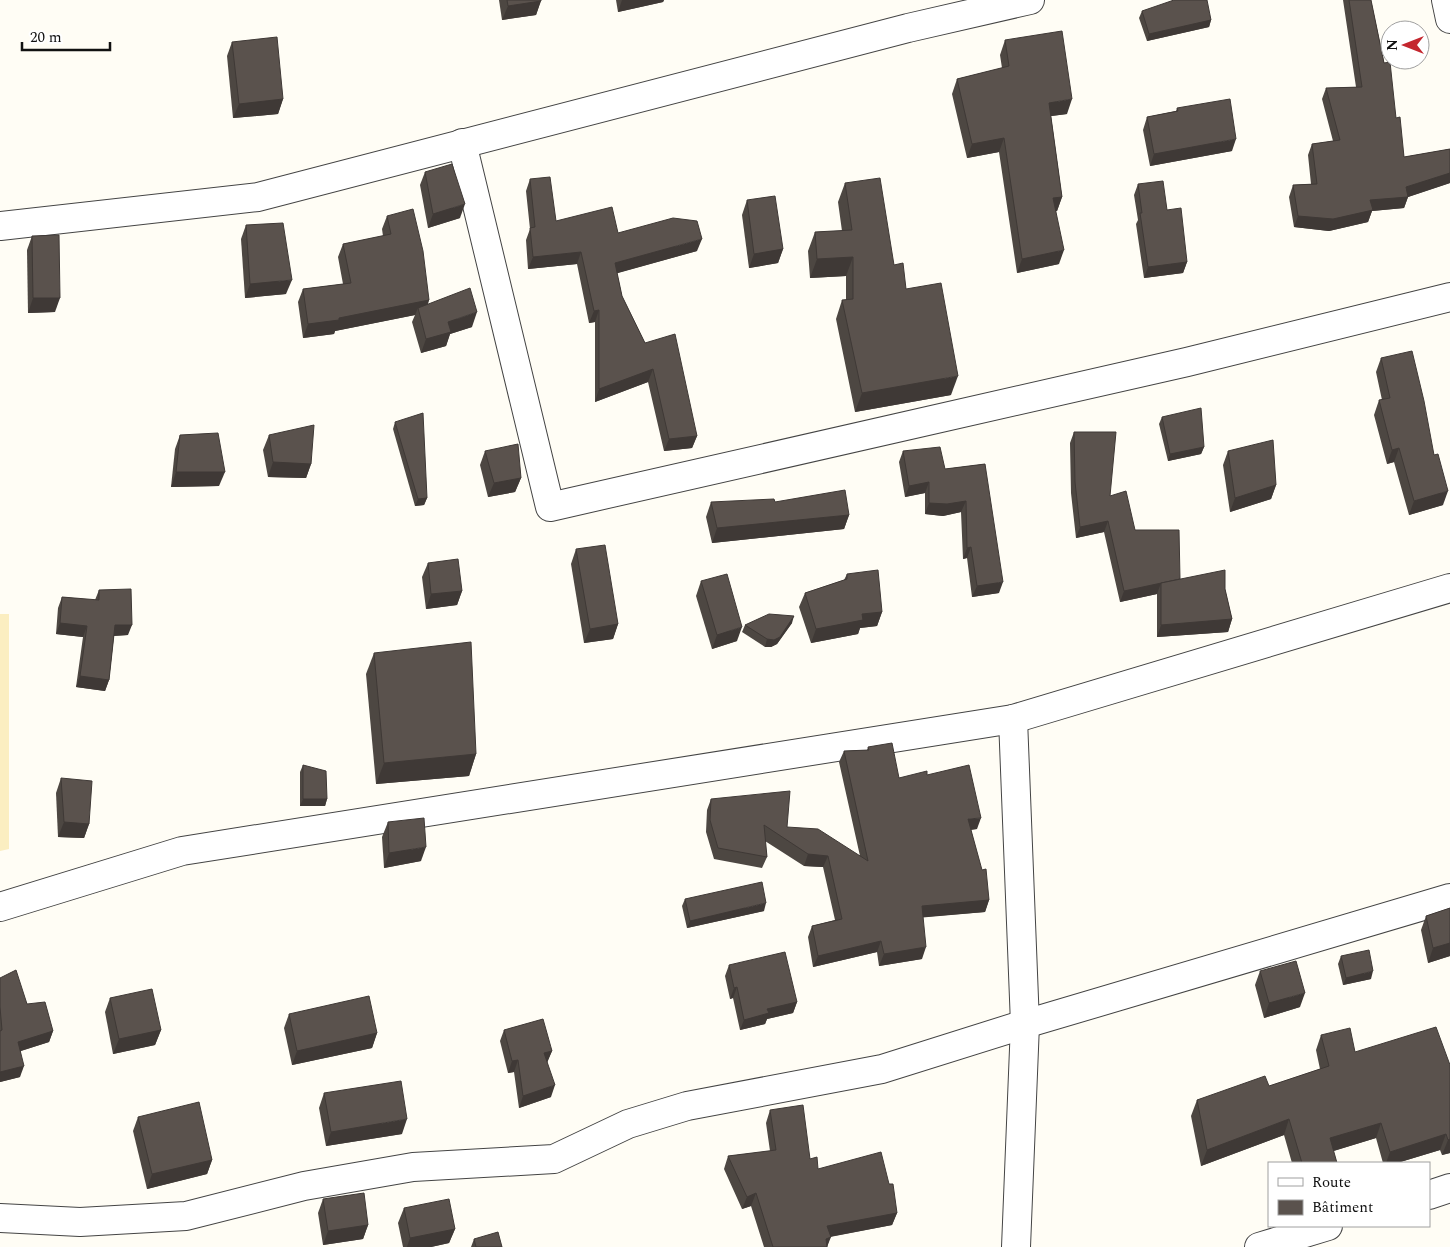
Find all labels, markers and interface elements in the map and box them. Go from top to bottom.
scale bar [22,20,110,52]
north arrow [1380,20,1430,70]
text: 20 m [30,26,62,49]
text: N [1382,39,1403,51]
legend [1268,1162,1430,1227]
text: Route [1312,1171,1351,1194]
text: Bâtiment [1312,1196,1373,1219]

